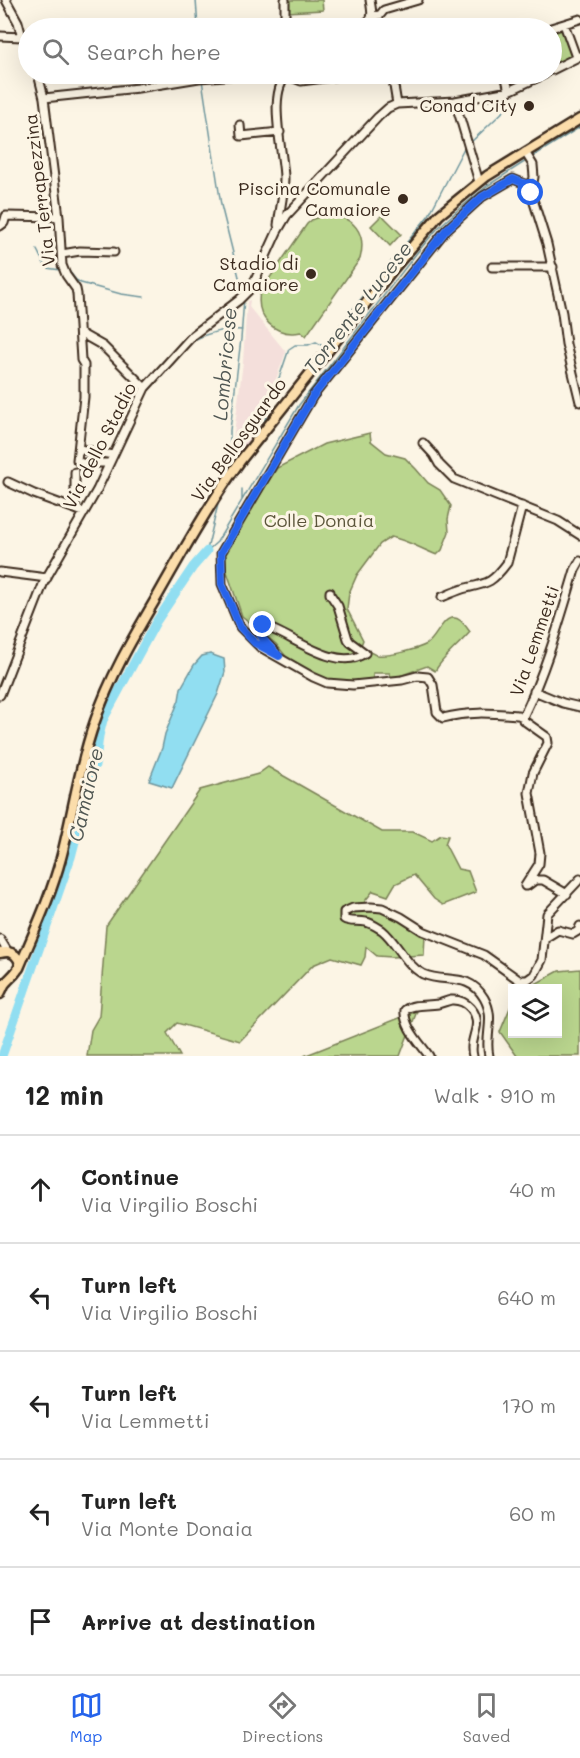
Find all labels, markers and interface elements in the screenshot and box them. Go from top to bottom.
search box [18,18,562,84]
icon: search [39,35,72,68]
text: Search here [87,37,221,66]
place label: Conad City [419,93,517,117]
marker: Conad City [522,99,536,113]
street label: Via Terrapezzina [18,112,60,268]
place label: Piscina Comunale Camaiore [238,176,391,221]
route start [517,179,543,205]
marker: Piscina Comunale Camaiore [396,192,410,206]
water label: Torrente Lucese [297,236,417,379]
place label: Stadio di Camaiore [213,251,299,296]
marker: Stadio di Camaiore [304,267,318,281]
water label: Lombricese [206,306,242,422]
street label: Via Bellosguardo [185,372,291,506]
street label: Via dello Stadio [57,378,141,513]
park label: Colle Donaia [264,508,374,532]
street label: Via Lemmetti [504,582,564,699]
route end [249,611,275,637]
water label: Camaiore [62,745,108,844]
map controls [508,984,562,1038]
button: layers [508,984,562,1038]
text: 12 min [24,1078,104,1112]
text: Walk · 910 m [433,1082,556,1108]
text: Continue [81,1162,179,1191]
icon: ahead [24,1173,57,1206]
text: 40 m [510,1176,556,1202]
text: Via Virgilio Boschi [81,1191,258,1217]
text: Turn left [81,1270,177,1299]
icon: left [24,1281,57,1314]
text: 640 m [498,1284,556,1310]
text: Via Virgilio Boschi [81,1299,258,1325]
text: Turn left [81,1378,177,1407]
icon: left [24,1389,57,1422]
text: 170 m [501,1392,556,1418]
text: Via Lemmetti [81,1407,210,1433]
text: Turn left [81,1486,177,1515]
icon: left [24,1497,57,1530]
text: 60 m [509,1500,556,1526]
text: Via Monte Donaia [81,1515,253,1541]
icon: arrive [24,1605,57,1638]
text: Arrive at destination [81,1607,316,1636]
tab: Map [70,1689,103,1746]
tab: Directions [242,1689,323,1746]
tab: Saved [463,1689,510,1746]

